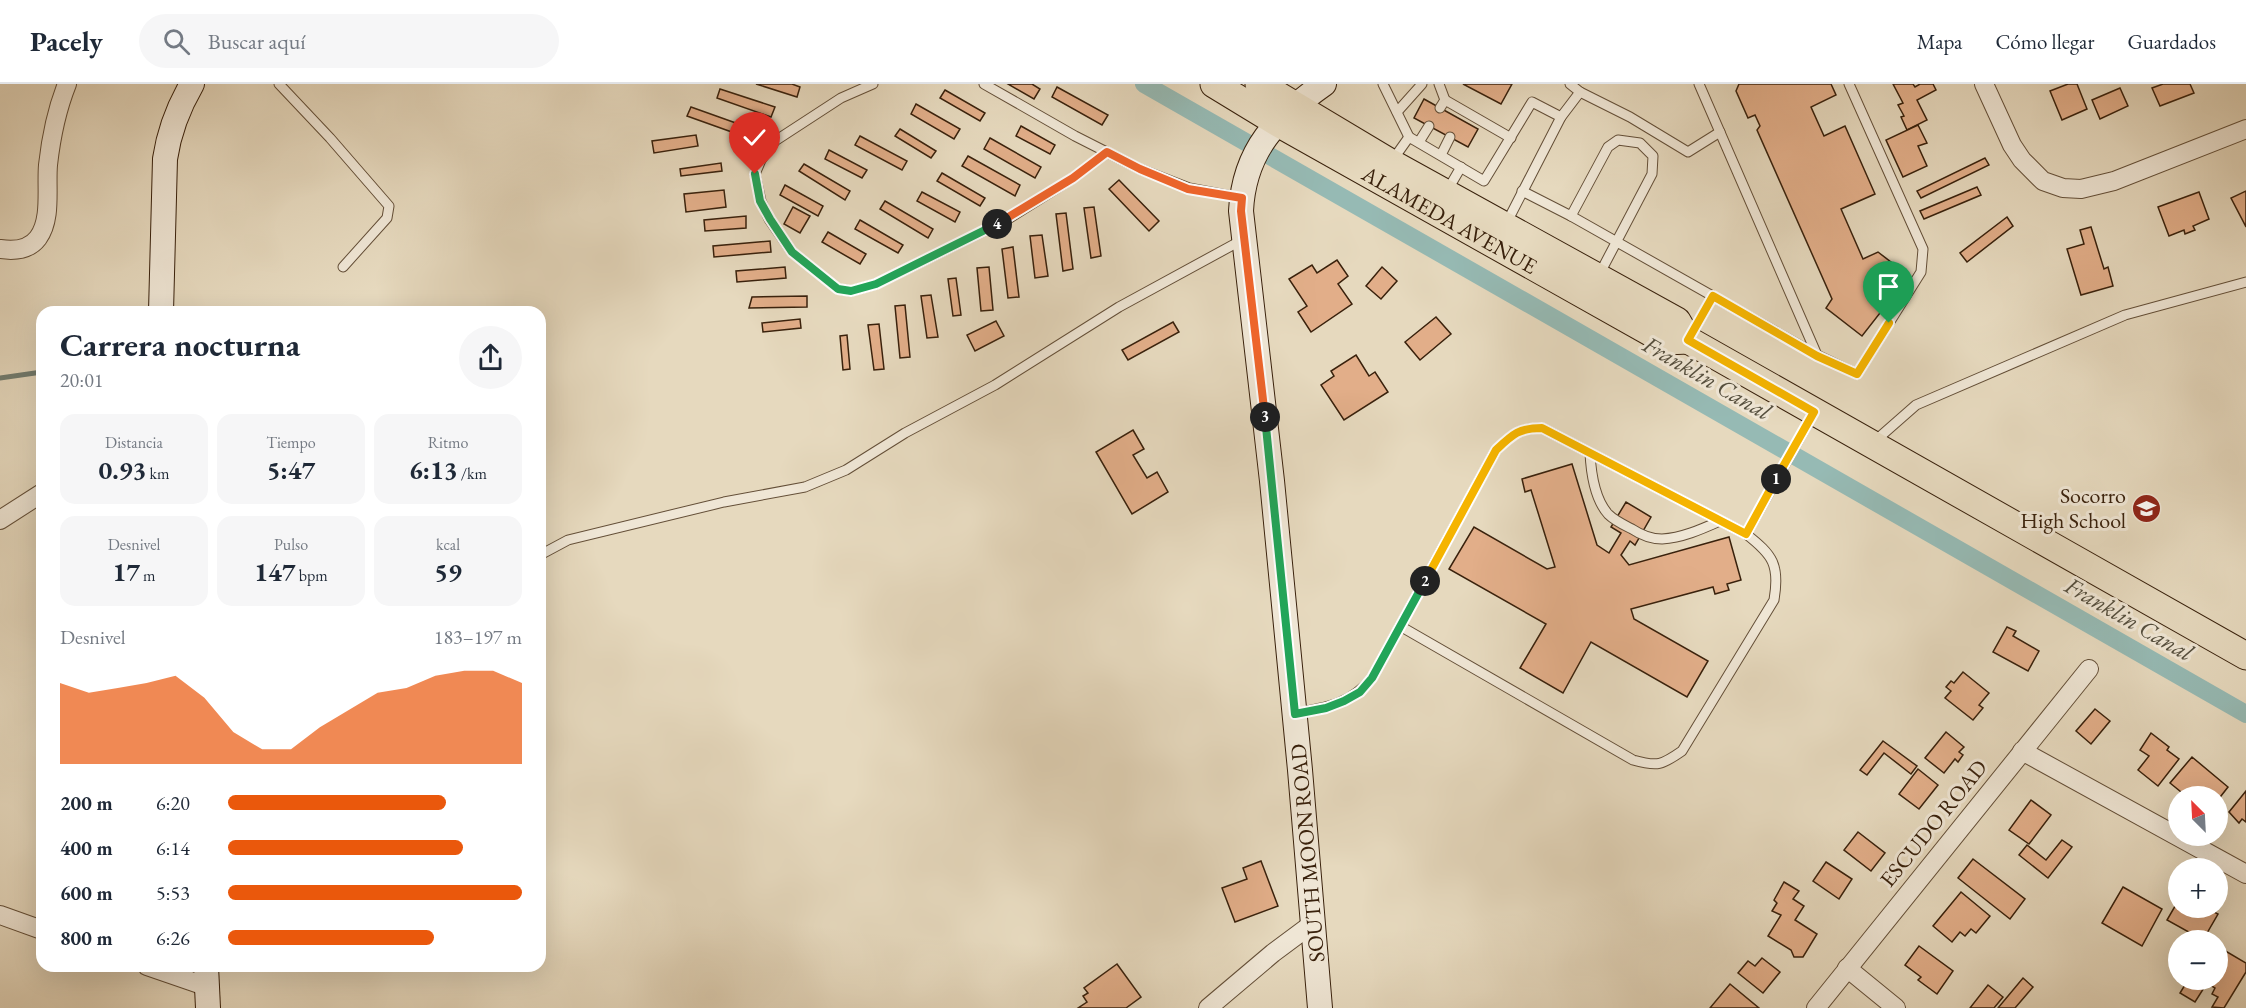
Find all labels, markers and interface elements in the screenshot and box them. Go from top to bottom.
search box [139,14,559,68]
text: Pacely [30,23,103,59]
icon: search [160,25,193,58]
text: Buscar aquí [208,27,306,56]
text: Mapa [1917,28,1962,55]
text: Cómo llegar [1995,28,2094,55]
text: Guardados [2127,28,2216,55]
pin [729,112,780,174]
icon: check [738,121,771,154]
street label: ALAMEDA AVENUE [1356,159,1542,281]
pin: 4 [982,209,1012,239]
text: 4 [993,213,1001,234]
pin [1863,261,1914,323]
icon: arrive [1872,270,1905,303]
text: Carrera nocturna [60,323,300,366]
button: share [459,326,522,389]
water label: Franklin Canal [1637,328,1778,427]
text: 20:01 [60,367,103,393]
pin: 3 [1250,402,1280,432]
text: 3 [1261,406,1269,427]
text: Distancia [105,432,163,453]
text: Tiempo [266,432,316,453]
text: Ritmo [428,432,468,453]
text: 0.93 [99,453,146,487]
text: 5:47 [267,453,315,487]
text: 6:13 [409,453,458,487]
text: km [146,463,169,484]
text: /km [458,463,487,484]
pin: 1 [1761,464,1791,494]
text: 1 [1772,468,1780,489]
place label: Socorro High School [2020,481,2126,535]
school or university icon: Socorro High School [2131,492,2163,524]
text: Desnivel [108,534,160,555]
text: Pulso [274,534,308,555]
text: kcal [436,534,460,555]
text: 17 [112,555,140,589]
text: 147 [254,555,296,589]
text: 59 [434,555,462,589]
text: m [140,565,156,586]
text: bpm [296,565,328,586]
pin: 2 [1410,566,1440,596]
water label: Franklin Canal [2059,569,2200,668]
text: 2 [1421,570,1429,591]
text: Desnivel [60,624,126,650]
text: 183–197 m [434,624,522,650]
street label: SOUTH MOON ROAD [1284,743,1331,963]
street label: ESCUDO ROAD [1873,754,1994,893]
north arrow [2168,786,2228,846]
map controls [2168,786,2228,990]
text: 200 m [60,790,113,816]
text: 6:20 [156,790,190,816]
text: 400 m [60,835,113,861]
text: 6:14 [156,835,190,861]
button: + [2168,858,2228,918]
text: 600 m [60,880,113,906]
text: 5:53 [156,880,190,906]
text: 800 m [60,925,113,951]
text: 6:26 [156,925,190,951]
button: − [2168,930,2228,990]

